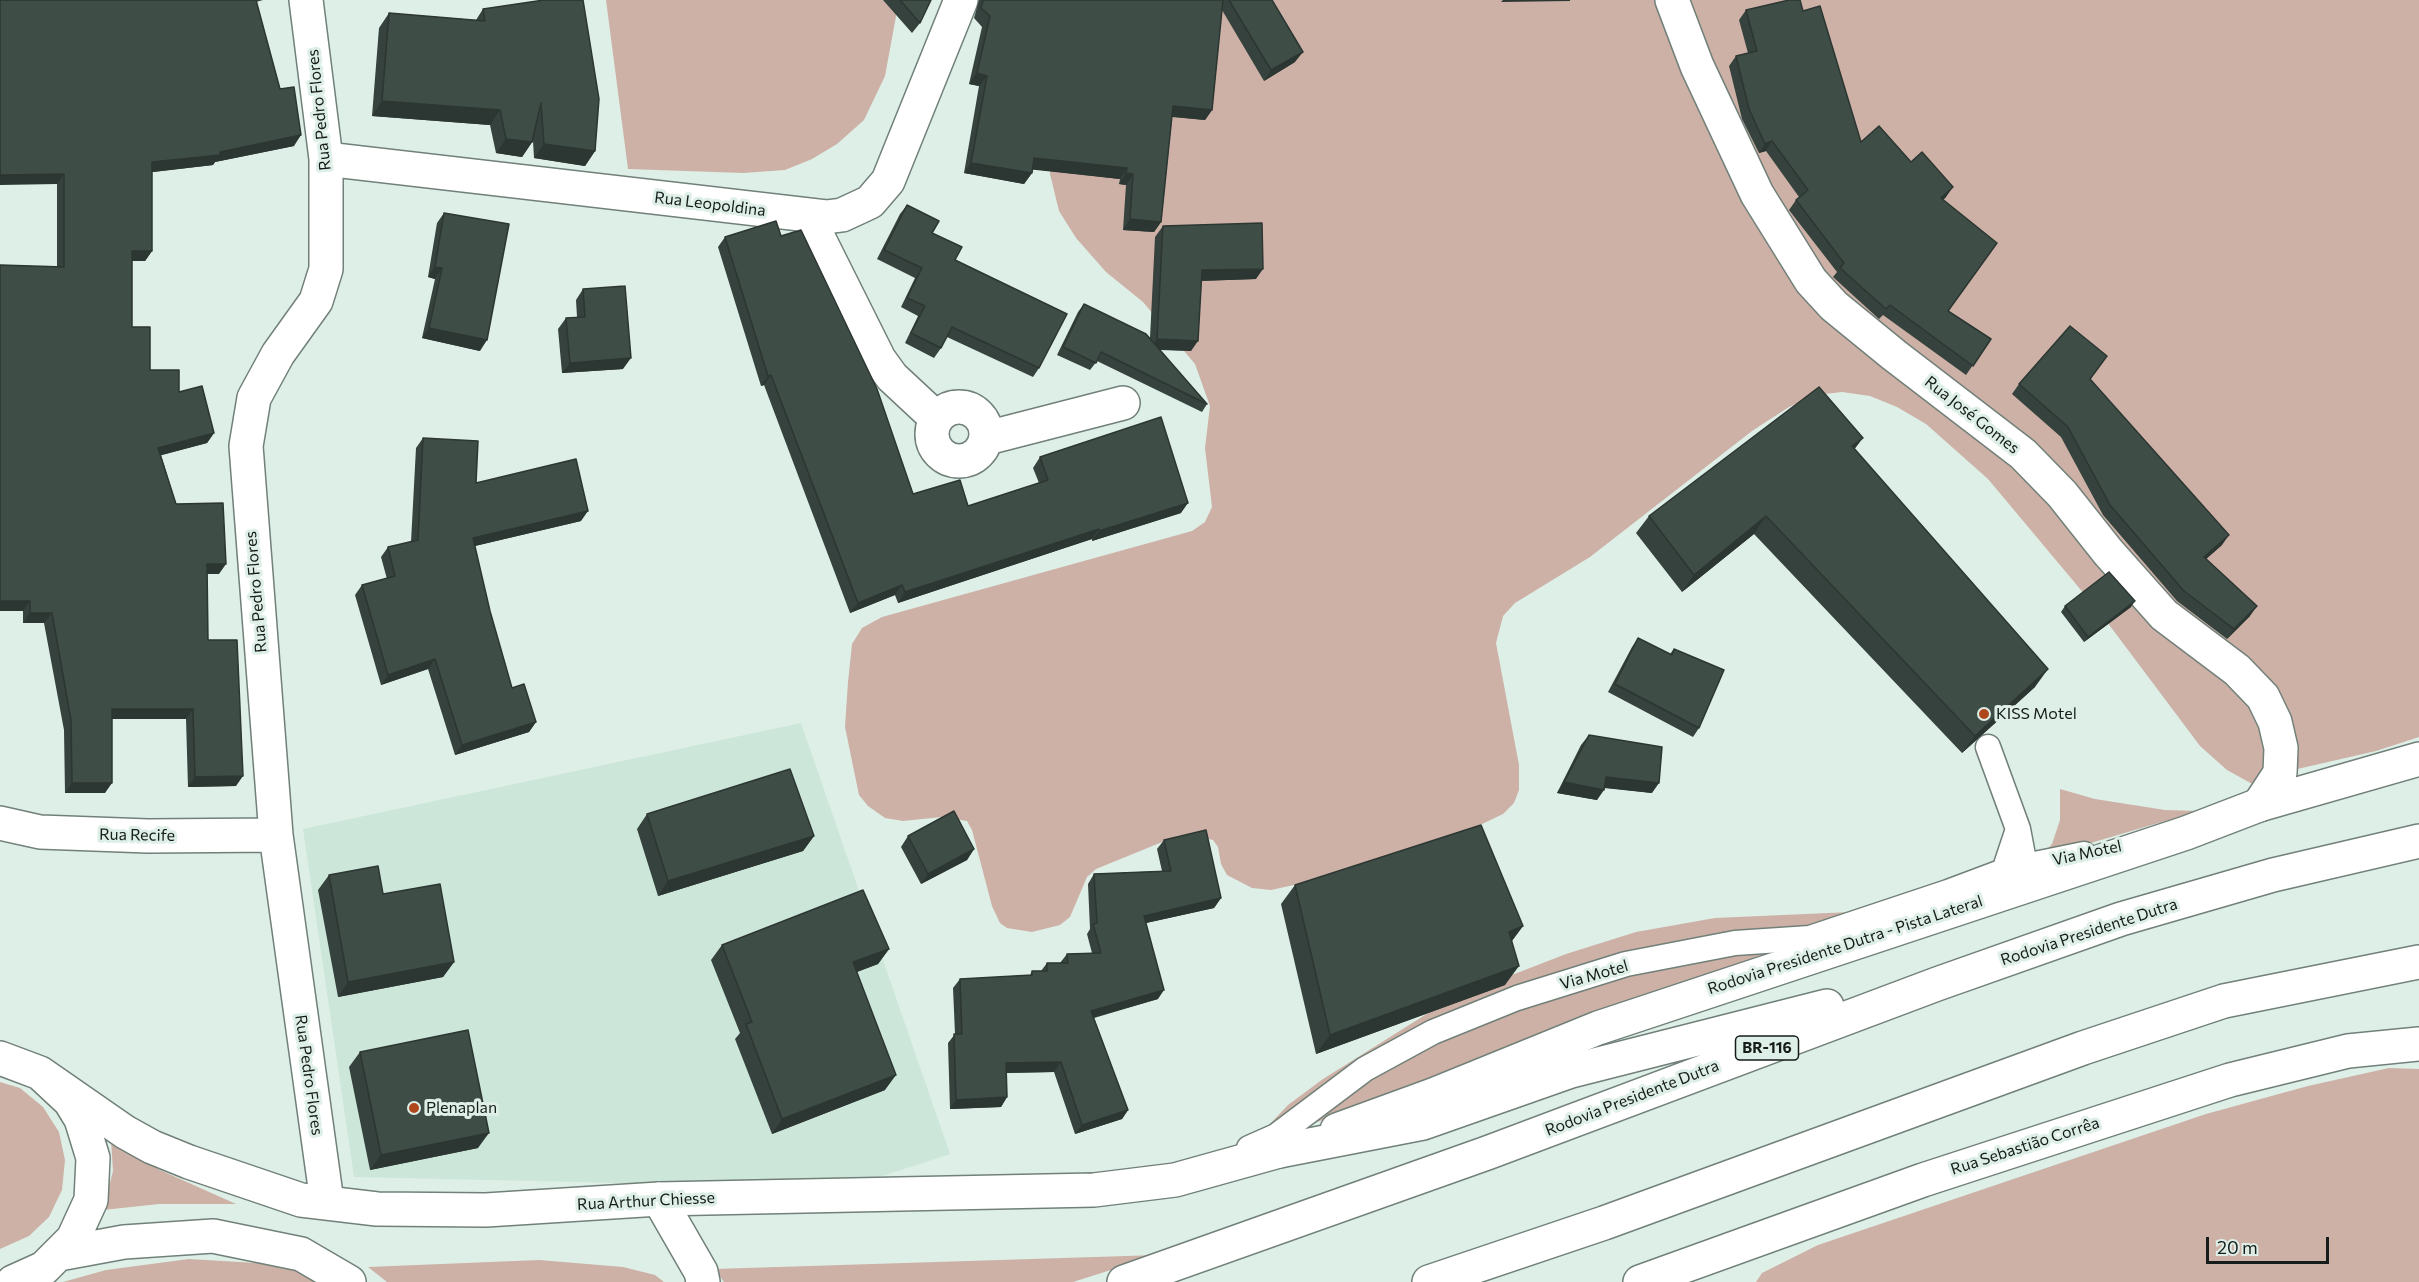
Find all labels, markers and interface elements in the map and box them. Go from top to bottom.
street label: Rua Pedro Flores [303,48,335,172]
street label: Rua Leopoldina [653,188,767,220]
street label: Rua José Gomes [1921,372,2023,458]
street label: Rua Pedro Flores [241,530,271,654]
place label: KISS Motel [1996,704,2077,724]
marker: KISS Motel [1977,707,1991,721]
street label: Rua Recife [99,825,175,845]
street label: Via Motel [2051,836,2123,870]
street label: Rodovia Presidente Dutra - Pista Lateral [1705,891,1985,999]
street label: Rodovia Presidente Dutra [1998,894,2180,970]
street label: Via Motel [1558,956,1630,994]
street label: Rua Pedro Flores [291,1013,327,1137]
road number: BR-116 [1736,1036,1798,1060]
street label: Rodovia Presidente Dutra [1542,1056,1722,1140]
place label: Plenaplan [426,1098,497,1118]
marker: Plenaplan [407,1101,421,1115]
street label: Rua Sebastião Corrêa [1948,1113,2102,1179]
street label: Rua Arthur Chiesse [576,1188,716,1214]
scale bar [2209,1225,2332,1263]
text: 20 m [2217,1236,2258,1258]

